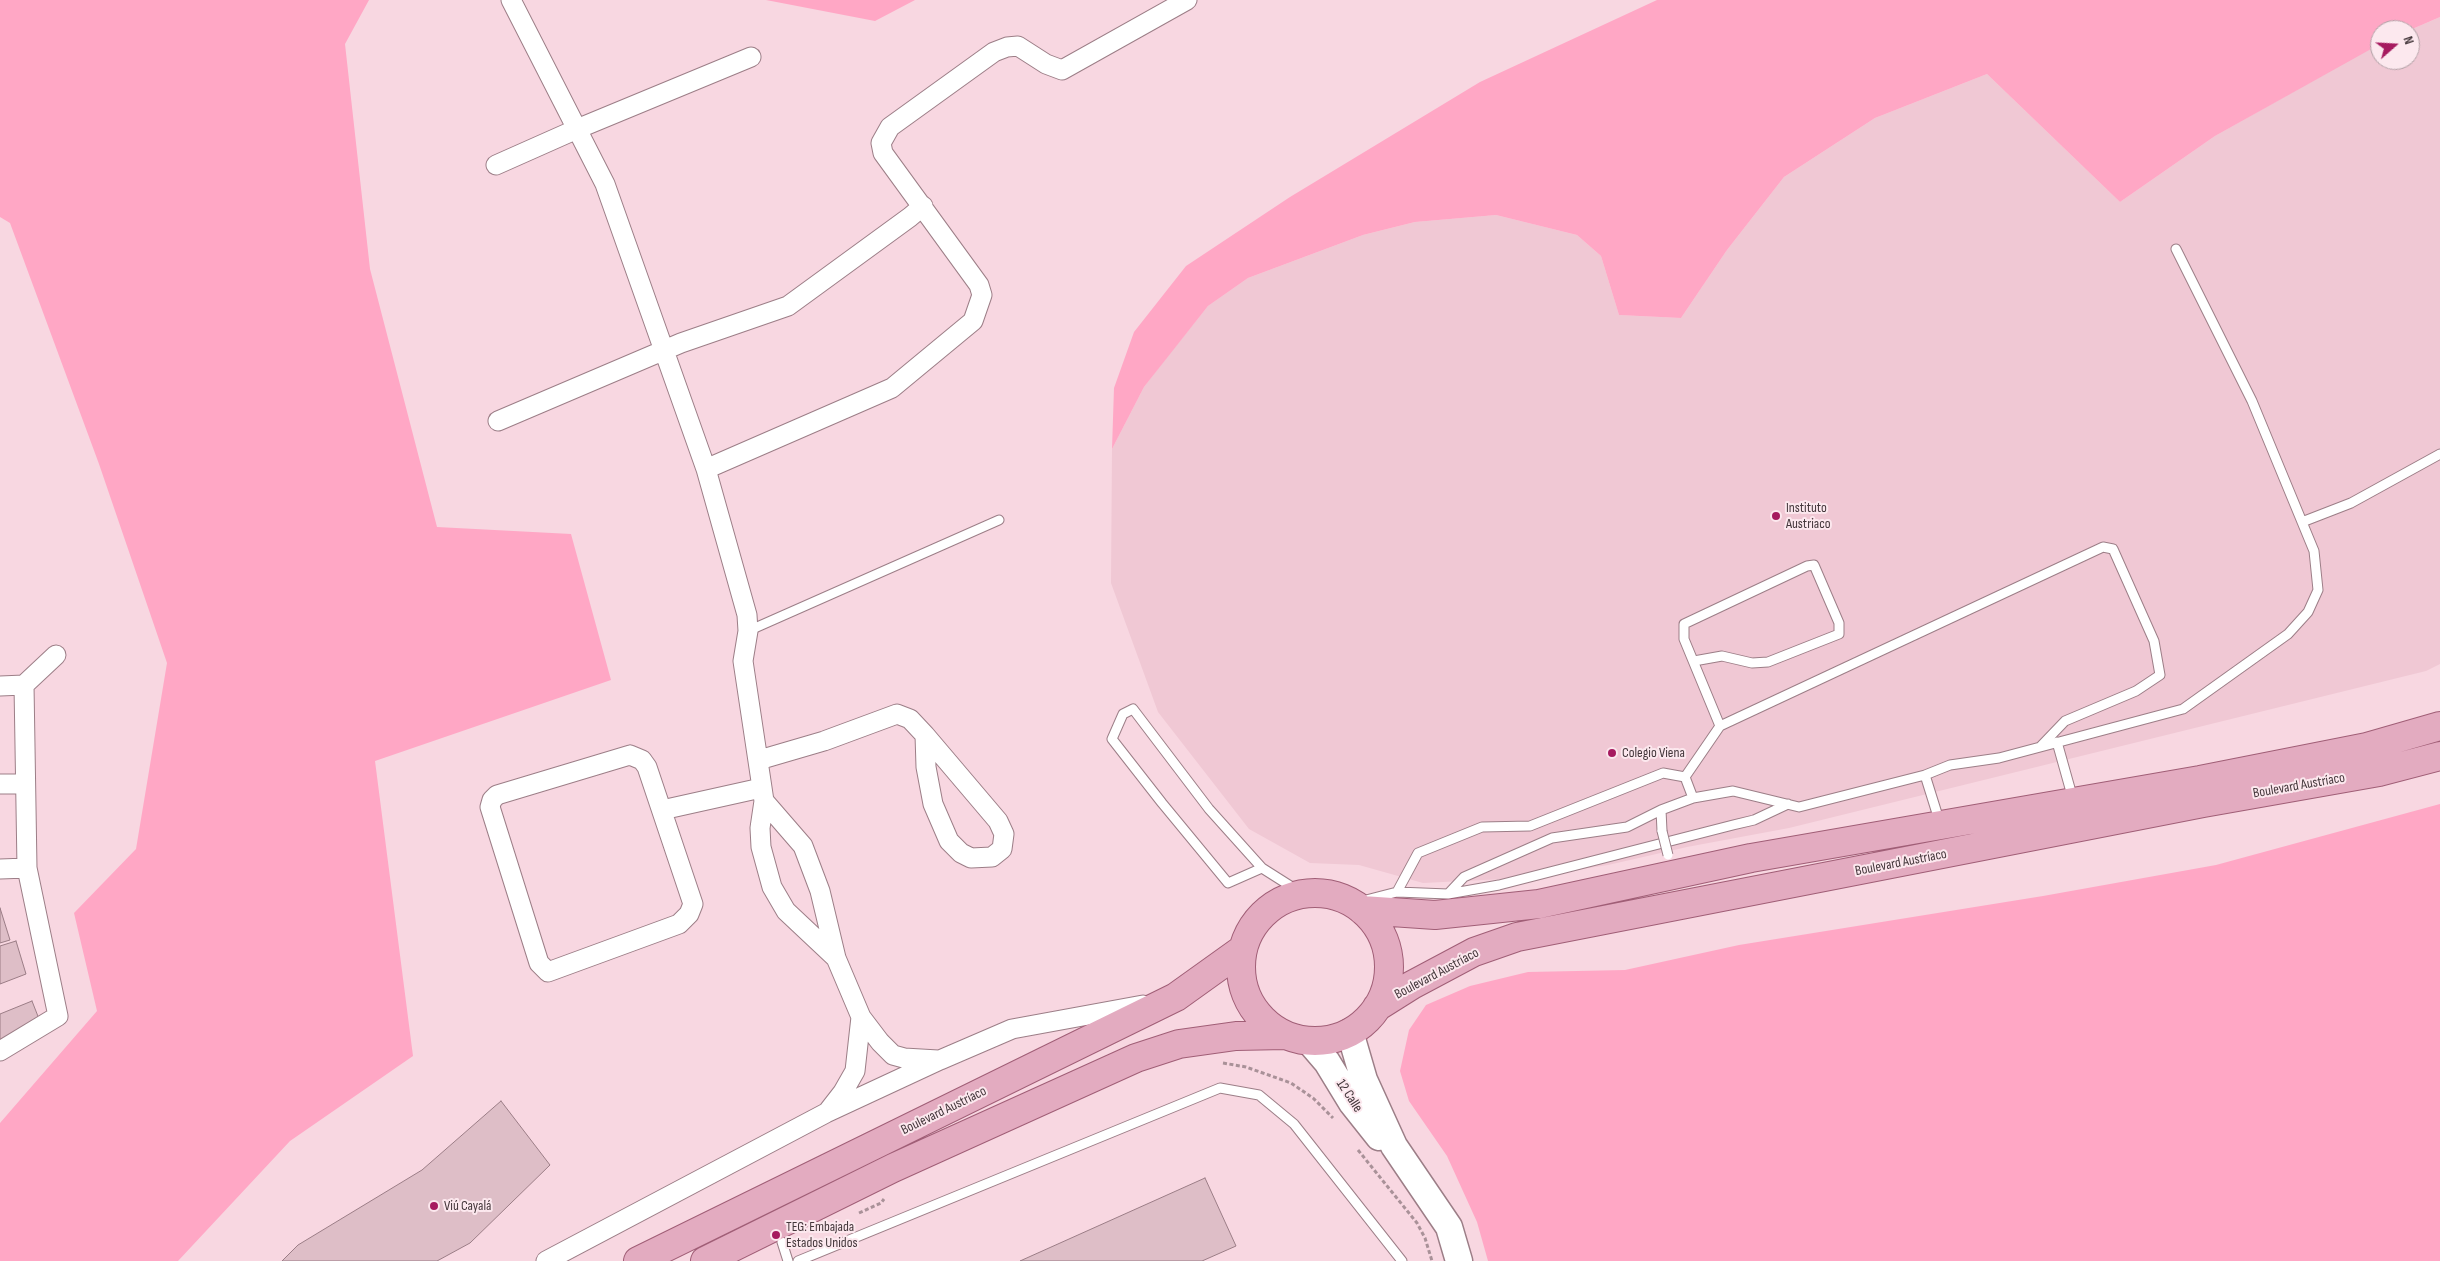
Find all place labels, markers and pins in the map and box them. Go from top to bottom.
place label: Instituto Austriaco [1786,500,1831,532]
marker: Instituto Austriaco [1770,510,1782,522]
place label: Colegio Viena [1622,745,1685,761]
marker: Colegio Viena [1606,747,1618,759]
place label: Viú Cayalá [444,1198,491,1214]
marker: Viú Cayalá [428,1200,440,1212]
place label: TEG: Embajada Estados Unidos [786,1219,857,1252]
marker: TEG: Embajada Estados Unidos [770,1229,782,1241]

